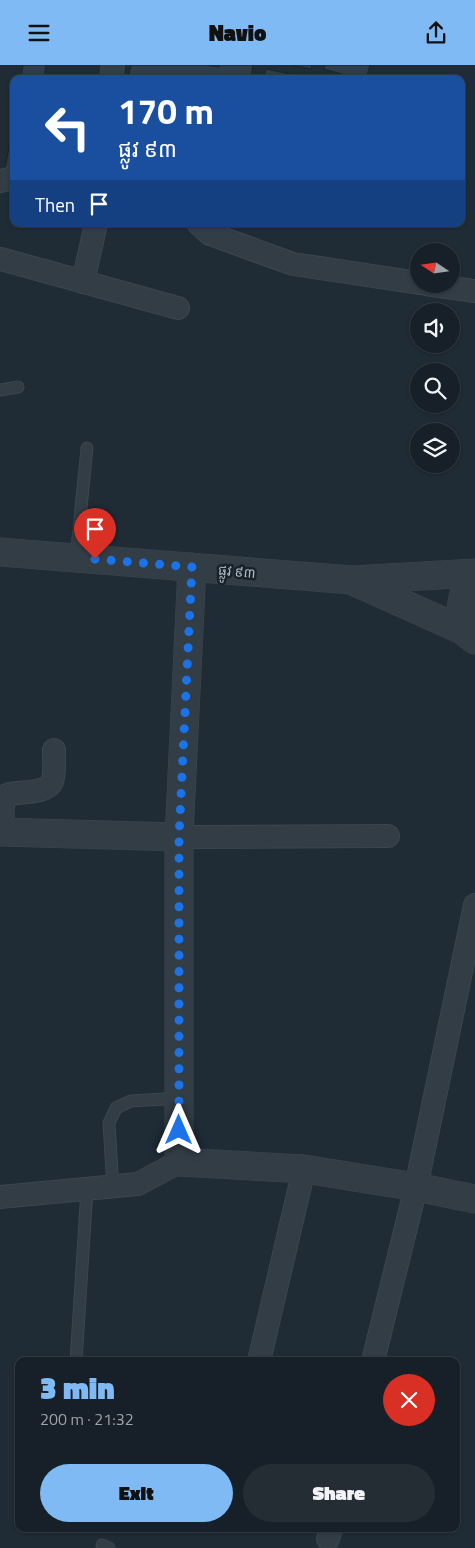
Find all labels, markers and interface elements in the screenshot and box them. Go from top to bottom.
text: Navio [209,16,266,50]
icon: menu [25,19,53,47]
icon: share [422,19,450,47]
text: 170 m [118,84,214,138]
icon: left [35,95,100,160]
text: ផ្លូវ ៩៣ [118,132,177,166]
text: Then [35,190,75,219]
icon: arrive [85,190,113,218]
north arrow [410,243,460,293]
map controls [410,243,460,473]
button: sound [410,303,460,353]
button: search [410,363,460,413]
button: layers [410,423,460,473]
pin [74,508,116,559]
icon: arrive [81,515,109,543]
street label: ផ្លូវ ៩៣ [217,559,257,585]
position arrow [152,1103,204,1155]
text: 3 min [40,1365,115,1411]
button: close [383,1374,435,1426]
text: 200 m · 21:32 [40,1407,134,1431]
button: Exit [40,1464,233,1522]
button: Share [243,1464,435,1522]

